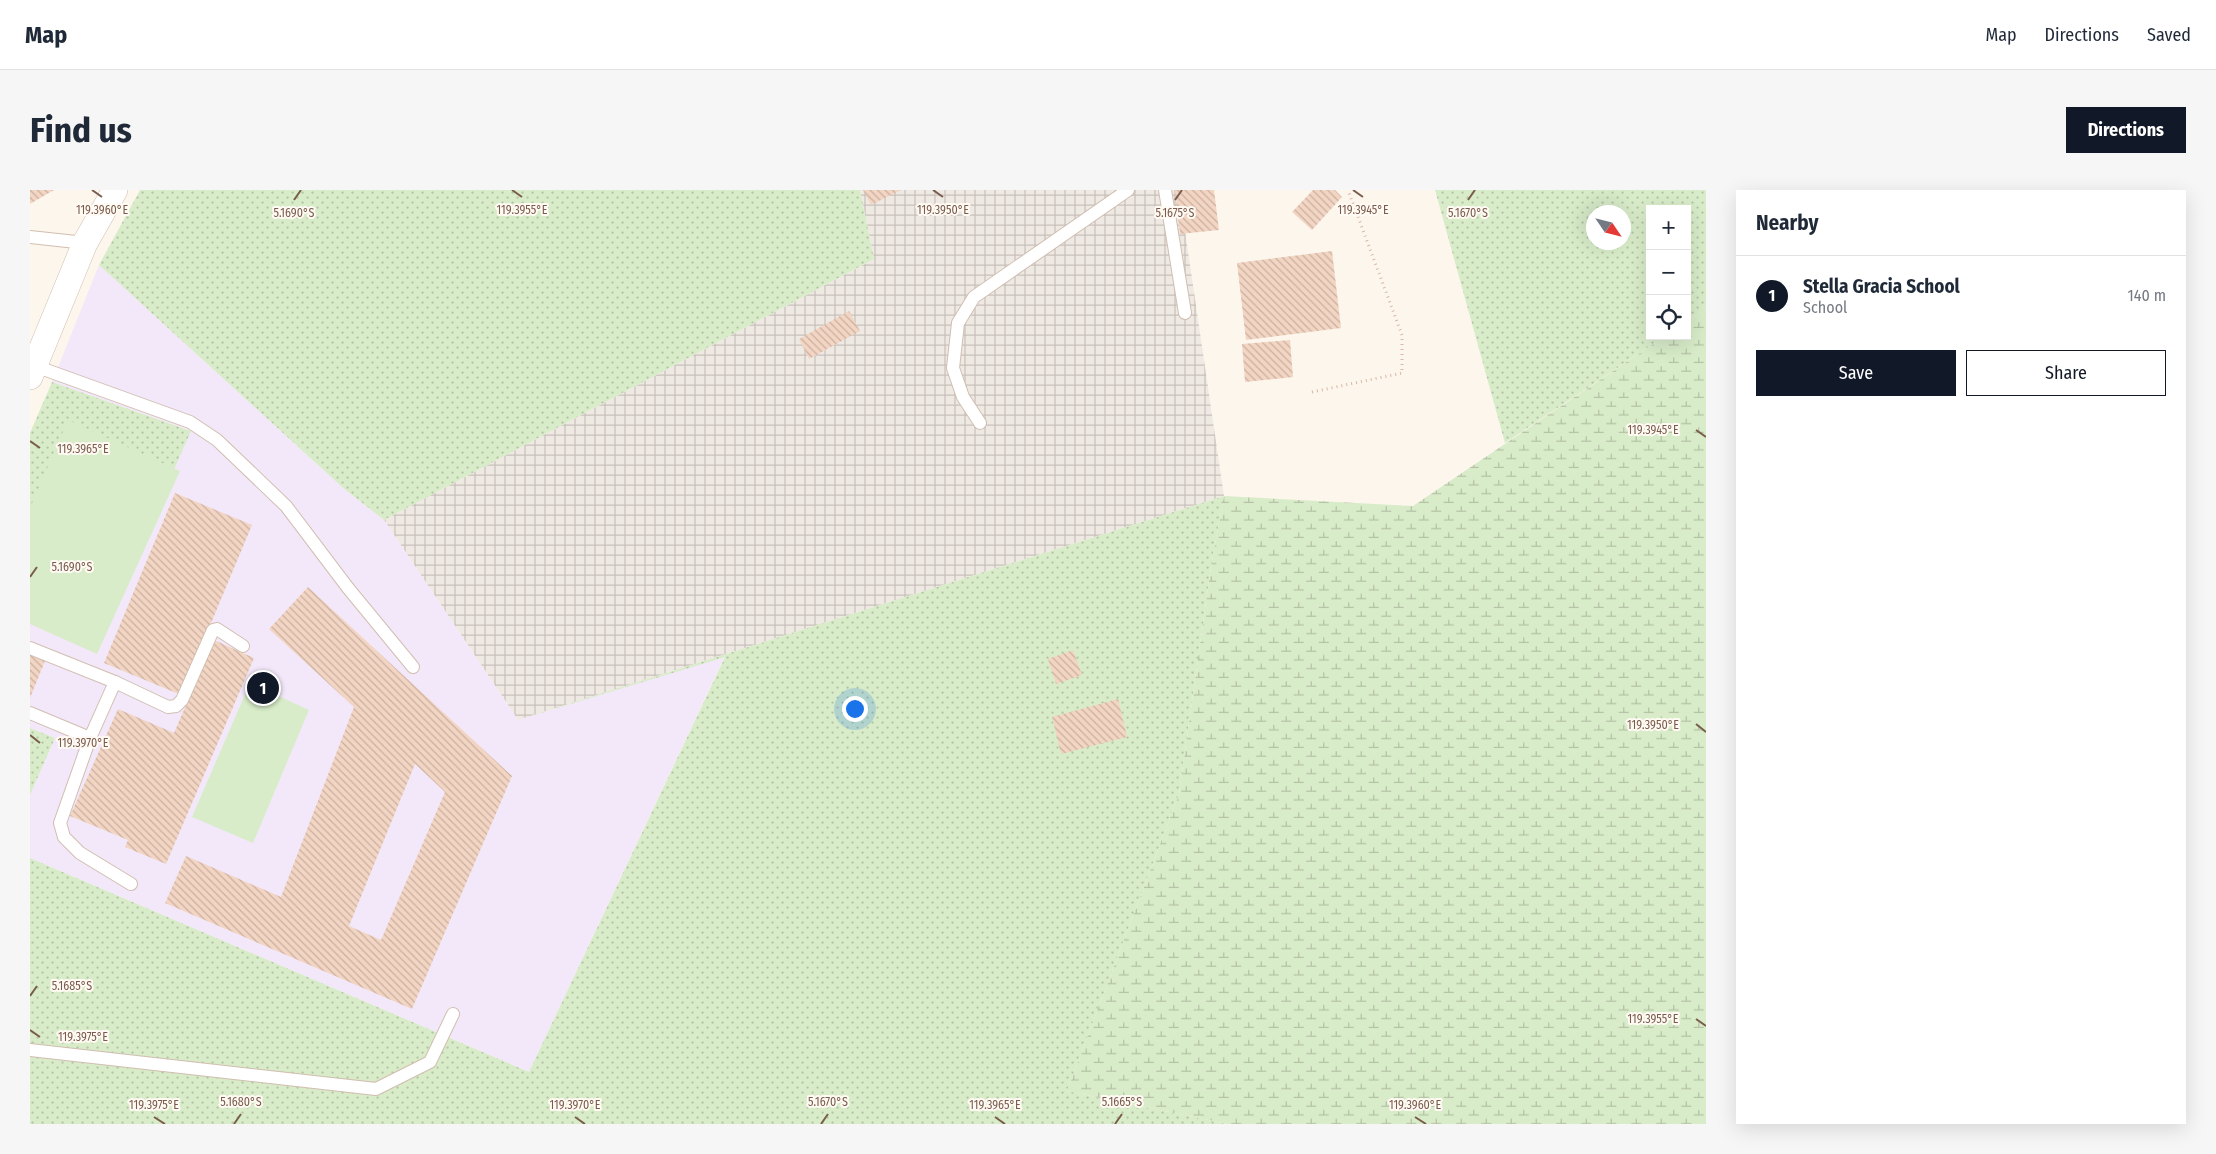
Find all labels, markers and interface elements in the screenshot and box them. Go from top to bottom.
text: Map [25,21,67,49]
text: Map [1985,24,2017,46]
text: Directions [2045,24,2119,46]
text: Saved [2147,24,2191,46]
button: Directions [2066,107,2186,153]
text: Find us [30,109,132,151]
text: 119.3960°E [76,203,128,217]
text: 119.3955°E [497,203,548,217]
text: 119.3950°E [917,203,969,217]
text: 119.3945°E [1337,203,1389,217]
north arrow [1586,205,1631,250]
map controls [1646,205,1691,340]
button: + [1646,205,1691,250]
text: 5.1690°S [274,206,315,220]
text: 5.1675°S [1156,206,1194,220]
text: 5.1670°S [1448,206,1488,220]
text: Nearby [1756,210,1818,236]
button: − [1646,250,1691,295]
text: Stella Gracia School [1803,275,1960,298]
text: 1 [1769,286,1775,305]
text: 140 m [2128,286,2166,305]
button: locate [1646,295,1691,340]
text: School [1803,298,1847,317]
button: Save [1756,350,1956,396]
button: Share [1966,350,2166,396]
text: 119.3945°E [1627,423,1679,437]
text: 119.3965°E [57,442,109,456]
text: 5.1690°S [52,560,93,574]
pin: 1 [247,669,279,707]
your location [842,696,868,722]
text: 119.3950°E [1627,718,1679,732]
text: 119.3970°E [58,736,109,750]
text: 5.1685°S [52,979,92,993]
text: 119.3955°E [1628,1012,1679,1026]
text: 119.3975°E [58,1030,108,1044]
text: 5.1680°S [220,1095,262,1109]
text: 5.1670°S [808,1095,848,1109]
text: 5.1665°S [1102,1095,1142,1109]
text: 119.3975°E [129,1098,179,1112]
text: 119.3970°E [550,1098,601,1112]
text: 119.3965°E [969,1098,1021,1112]
text: 119.3960°E [1389,1098,1441,1112]

